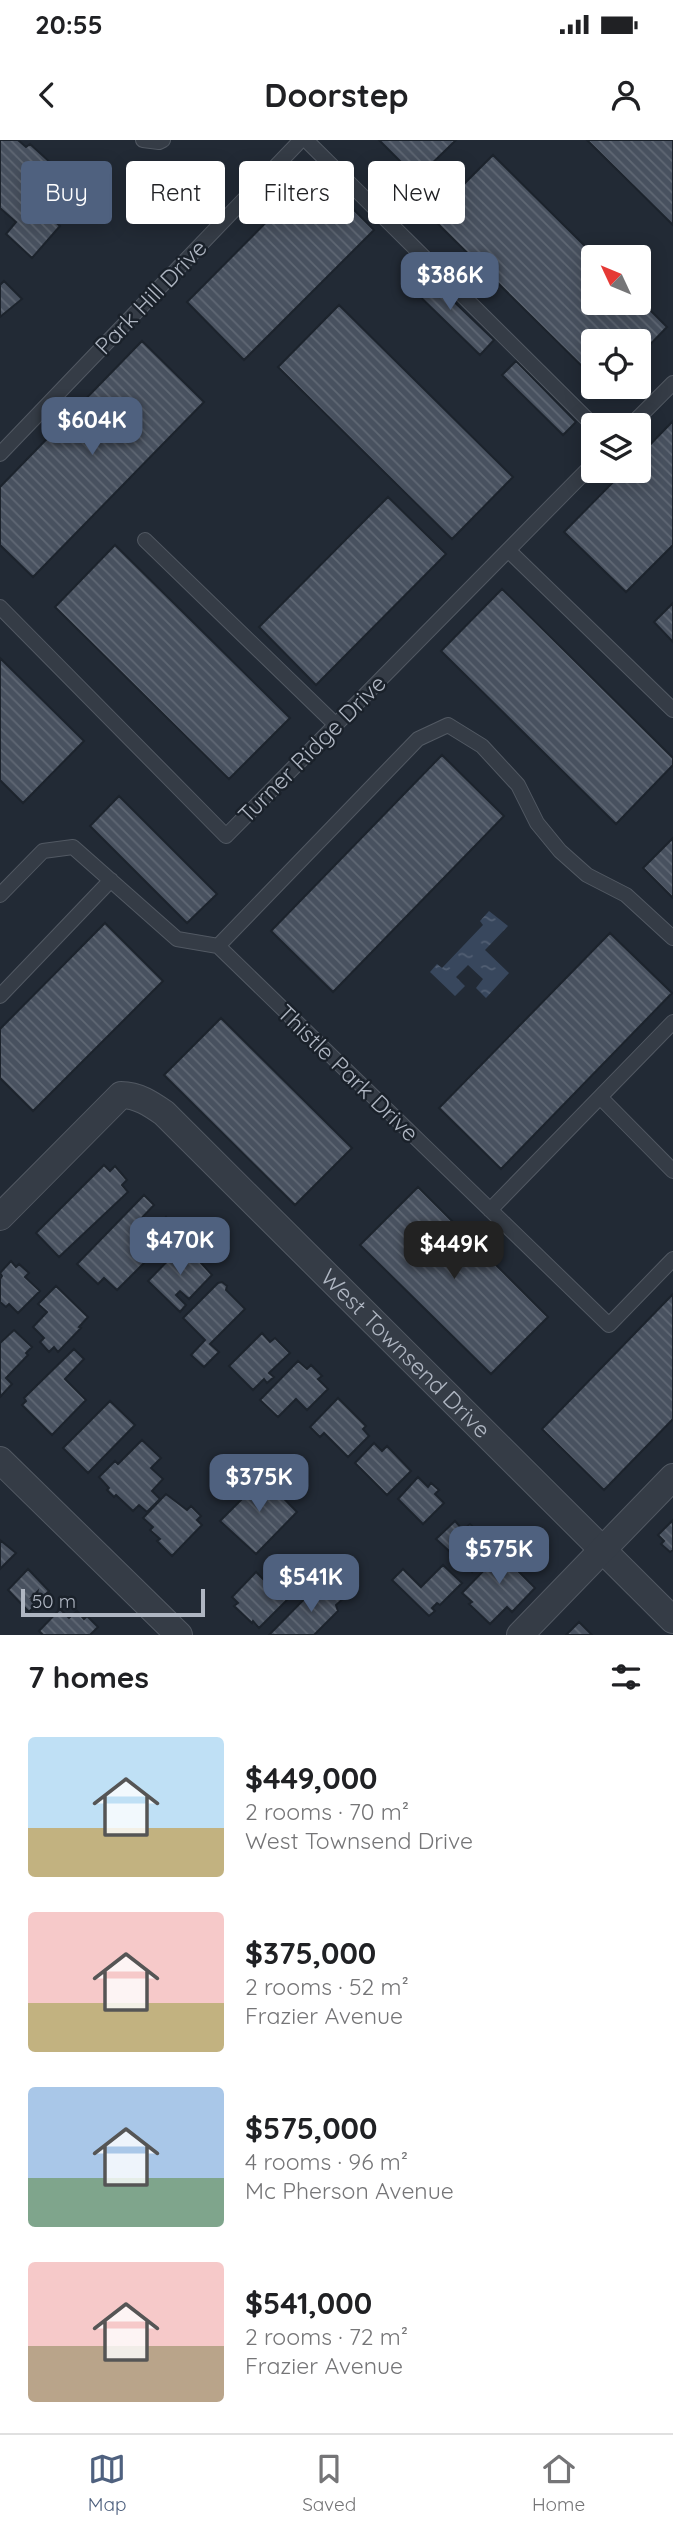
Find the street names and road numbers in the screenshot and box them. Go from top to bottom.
street label: Park Hill Drive [89,233,213,360]
street label: Turner Ridge Drive [232,669,392,829]
street label: Thistle Park Drive [272,998,425,1147]
street label: West Townsend Drive [315,1262,497,1444]

